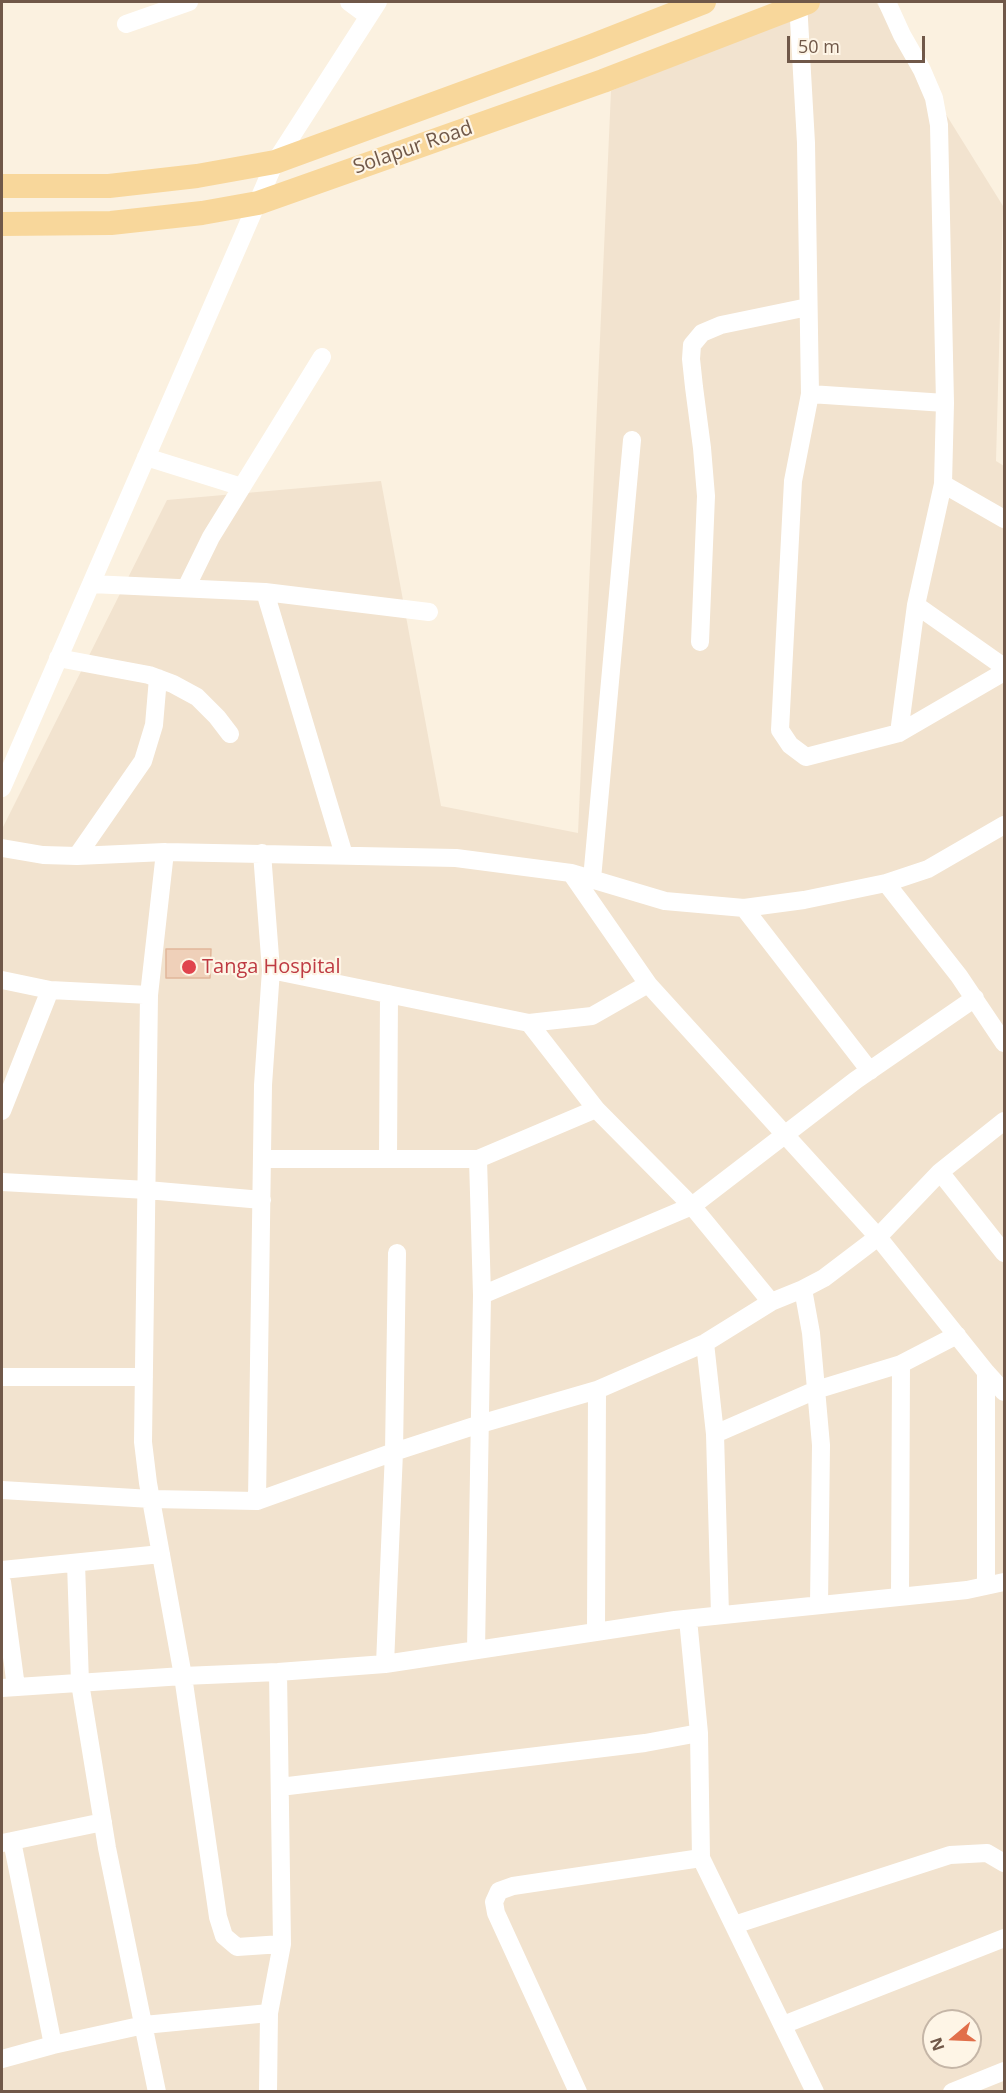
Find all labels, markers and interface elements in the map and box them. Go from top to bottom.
scale bar [790,24,928,62]
text: 50 m [798,34,840,58]
street label: Solapur Road [350,116,476,180]
place label: Tanga Hospital [202,955,340,979]
marker: Tanga Hospital [180,958,198,976]
north arrow [922,2009,982,2069]
text: N [924,2034,949,2054]

